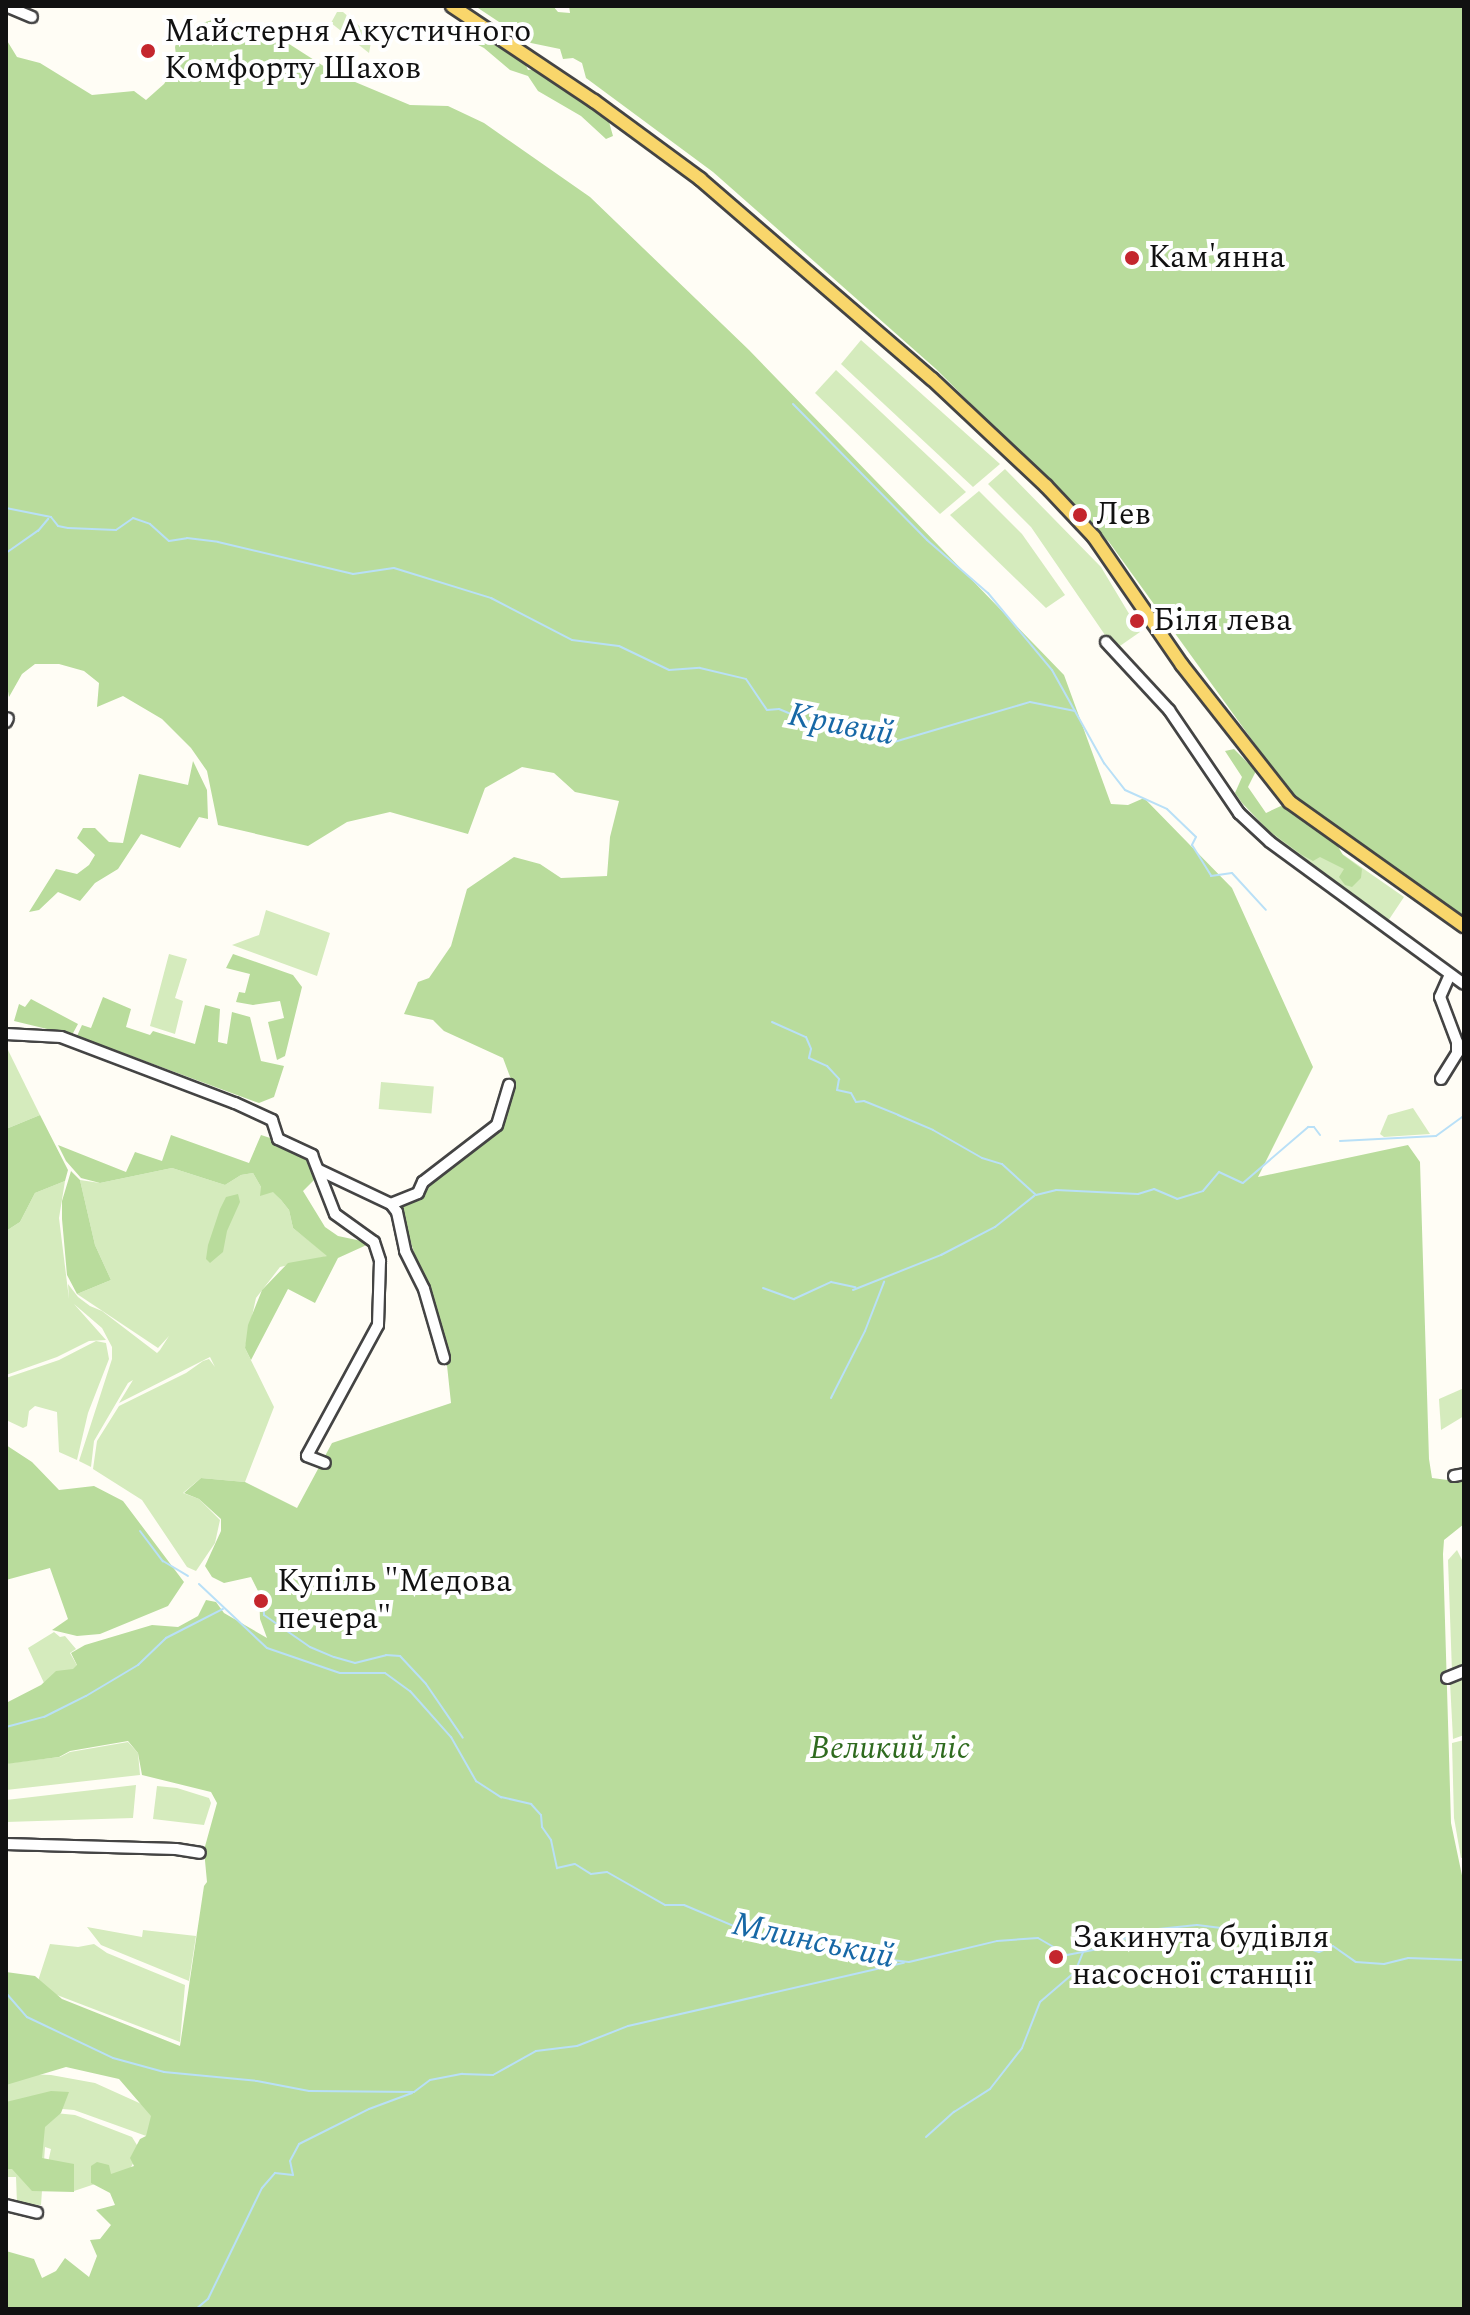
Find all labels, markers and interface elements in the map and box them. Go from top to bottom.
place label: Майстерня Акустичного Комфорту Шахов [164,14,531,89]
marker: Майстерня Акустичного Комфорту Шахов [139,42,157,60]
place label: Кам'янна [1148,239,1285,277]
marker: Кам'янна [1123,249,1141,267]
place label: Лев [1096,496,1151,534]
marker: Лев [1071,506,1089,524]
place label: Бiля лева [1153,602,1292,640]
marker: Бiля лева [1128,612,1146,630]
water label: Кривий [785,695,897,755]
place label: Купіль "Медова печера" [277,1564,512,1639]
marker: Купіль "Медова печера" [252,1592,270,1610]
park label: Великий ліс [810,1730,970,1768]
water label: Млинський [728,1904,898,1978]
place label: Закинута будівля насосної станції [1072,1920,1329,1995]
marker: Закинута будівля насосної станції [1047,1948,1065,1966]

